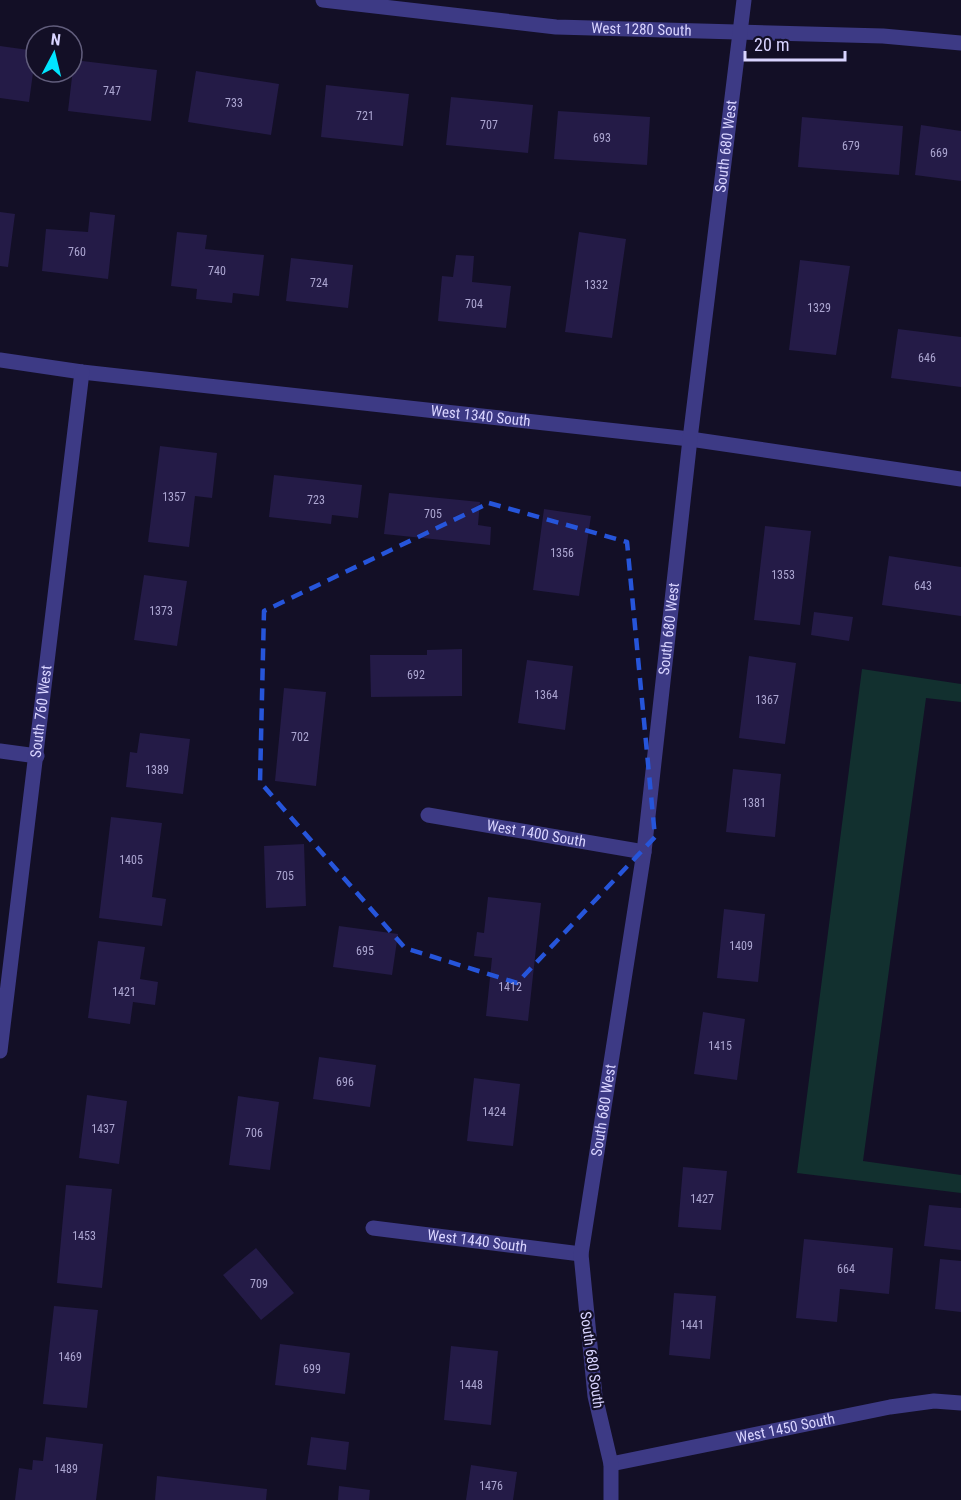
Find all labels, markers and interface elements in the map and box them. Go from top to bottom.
street label: West 1280 South [591,19,692,40]
north arrow [24,24,84,84]
scale bar [745,24,846,62]
text: N [50,30,62,50]
text: 20 m [754,34,789,55]
house number: 747 [103,84,121,98]
house number: 733 [225,96,243,110]
street label: South 680 West [711,99,741,193]
house number: 721 [356,109,374,123]
house number: 707 [480,118,498,132]
house number: 693 [593,131,611,145]
house number: 679 [842,139,860,153]
house number: 669 [930,146,948,160]
house number: 760 [68,245,86,259]
house number: 740 [208,264,226,278]
house number: 724 [310,276,328,290]
house number: 1332 [584,278,608,292]
house number: 704 [465,297,483,311]
house number: 1329 [807,301,831,315]
house number: 646 [918,351,936,365]
street label: West 1340 South [430,401,532,430]
house number: 1357 [162,490,186,504]
house number: 723 [307,493,325,507]
house number: 705 [424,507,442,521]
house number: 1356 [550,546,574,560]
house number: 1353 [771,568,795,582]
house number: 643 [914,579,932,593]
street label: South 680 West [655,582,683,676]
house number: 1373 [149,604,173,618]
street label: South 760 West [26,664,56,759]
house number: 692 [407,668,425,682]
house number: 1364 [534,688,558,702]
house number: 1367 [755,693,779,707]
house number: 702 [291,730,309,744]
house number: 1389 [145,763,169,777]
house number: 1381 [742,796,766,810]
street label: West 1400 South [485,816,587,851]
house number: 1405 [119,853,143,867]
house number: 705 [276,869,294,883]
house number: 1409 [729,939,753,953]
house number: 695 [356,944,374,958]
house number: 1412 [498,980,522,994]
house number: 1421 [112,985,136,999]
house number: 1415 [708,1039,732,1053]
street label: South 680 West [587,1063,620,1158]
house number: 696 [336,1075,354,1089]
house number: 1424 [482,1105,506,1119]
house number: 1437 [91,1122,115,1136]
house number: 706 [245,1126,263,1140]
house number: 1427 [690,1192,714,1206]
street label: West 1440 South [426,1226,528,1256]
house number: 1453 [72,1229,96,1243]
house number: 664 [837,1262,855,1276]
house number: 709 [250,1277,268,1291]
street label: South 680 South [576,1310,608,1410]
house number: 1441 [680,1318,704,1332]
house number: 1469 [58,1350,82,1364]
house number: 699 [303,1362,321,1376]
house number: 1448 [459,1378,483,1392]
street label: West 1450 South [734,1410,836,1447]
house number: 1489 [54,1462,78,1476]
house number: 1476 [479,1479,503,1493]

